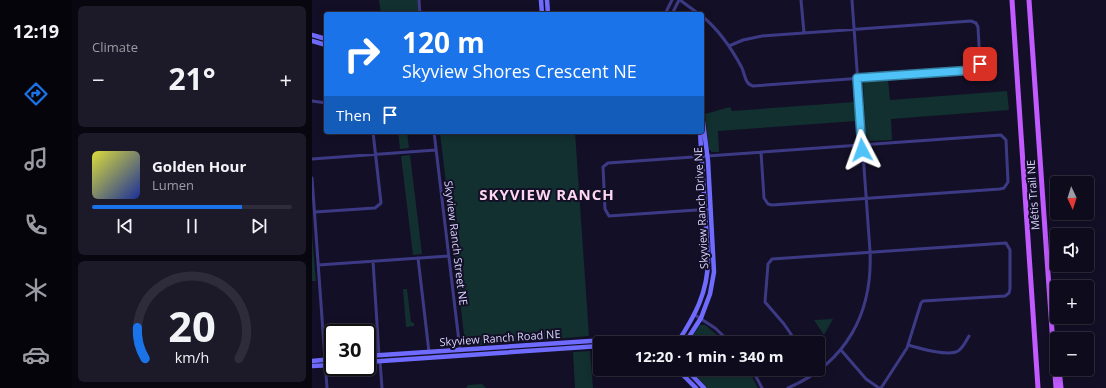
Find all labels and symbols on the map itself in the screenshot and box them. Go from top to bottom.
pin [963,47,997,81]
position arrow [841,129,883,171]
street label: Skyview Ranch Drive NE [690,147,711,269]
street label: Métis Trail NE [1023,159,1042,231]
north arrow [1050,176,1094,220]
street label: Skyview Ranch Street NE [441,180,472,306]
district label: SKYVIEW RANCH [479,184,615,204]
speed limit sign: 30 [324,324,376,376]
street label: Skyview Ranch Road NE [439,326,561,349]

